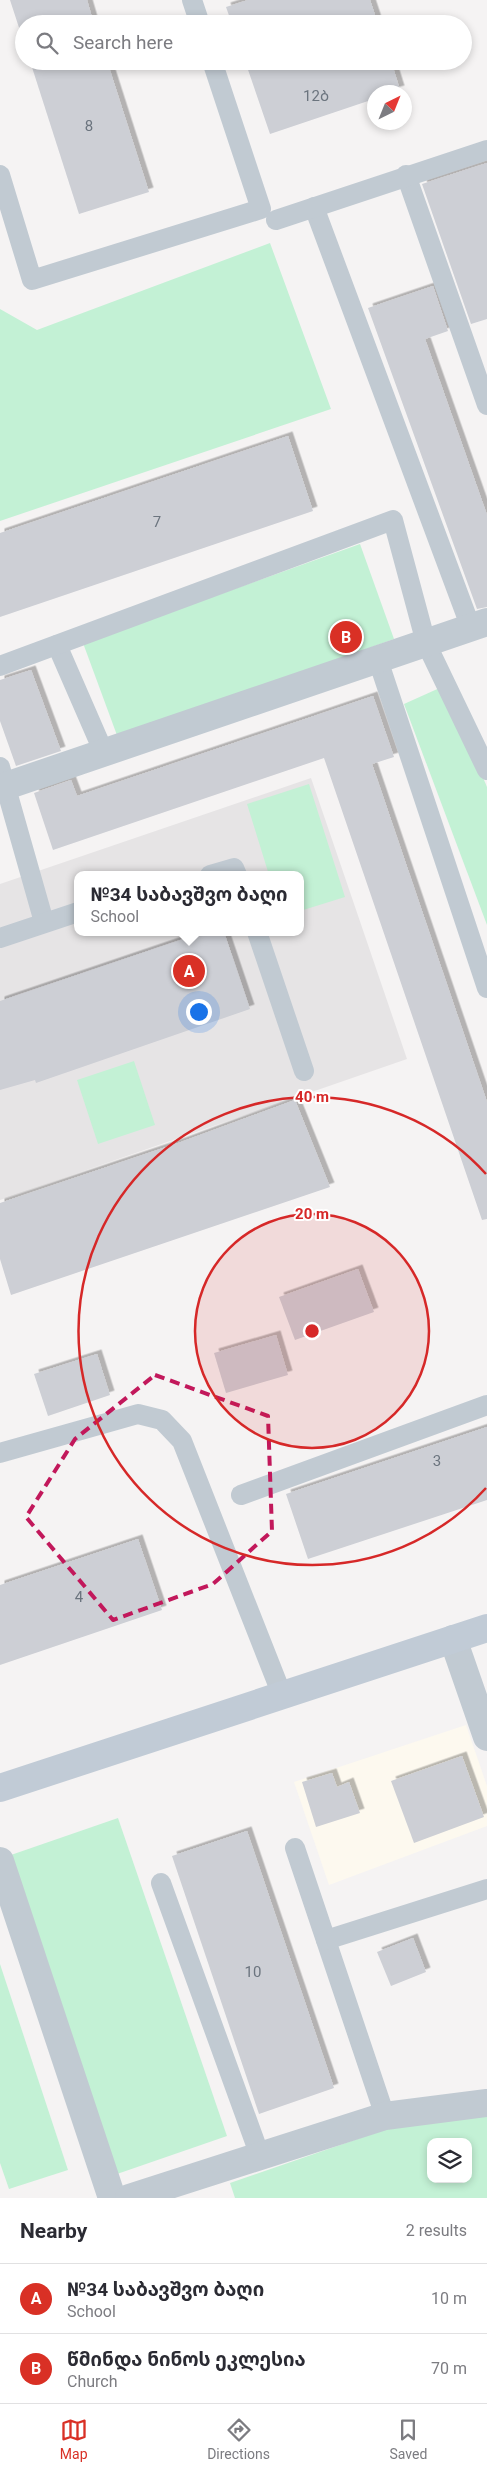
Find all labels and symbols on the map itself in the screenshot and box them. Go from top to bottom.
north arrow [367,85,412,130]
house number: 12ბ [303,87,329,105]
house number: 8 [85,117,93,135]
house number: 7 [153,513,161,531]
pin: B [330,618,362,656]
pin: A [173,952,205,990]
your location [186,999,212,1025]
text: 40 m [295,1088,329,1106]
text: 20 m [295,1205,329,1223]
centre of rings [303,1322,321,1340]
house number: 3 [433,1452,441,1470]
house number: 4 [75,1588,84,1606]
house number: 10 [245,1963,261,1981]

